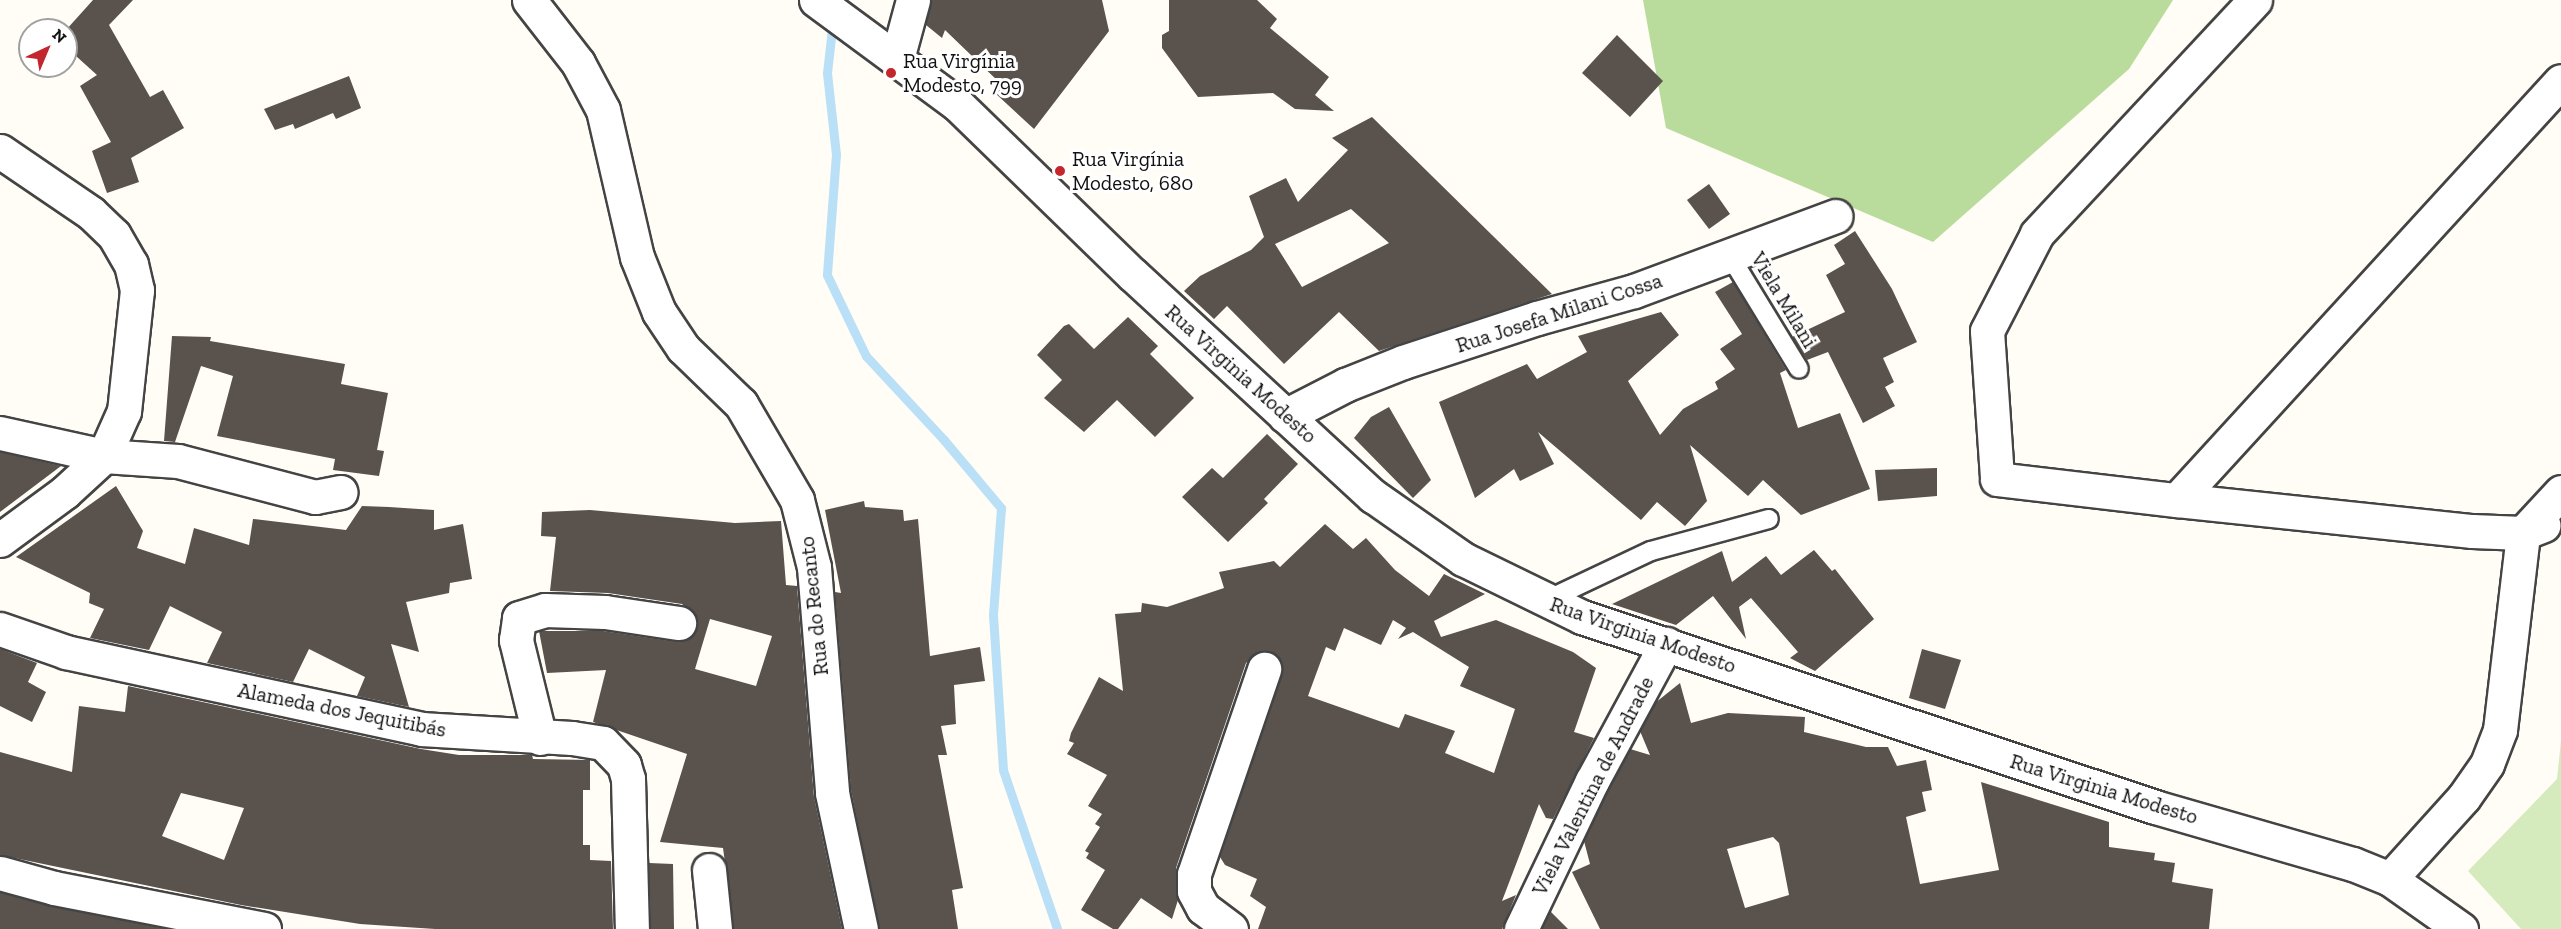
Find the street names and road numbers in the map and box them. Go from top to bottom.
street label: Viela Milani [1746,247,1822,353]
street label: Rua Josefa Milani Cossa [1452,268,1666,358]
street label: Rua Virginia Modesto [1160,299,1322,449]
street label: Rua do Recanto [794,535,834,677]
street label: Rua Virginia Modesto [1546,591,1740,679]
street label: Viela Valentina de Andrade [1526,672,1660,900]
street label: Alameda dos Jequitibás [236,677,448,743]
street label: Rua Virginia Modesto [2007,748,2201,830]

